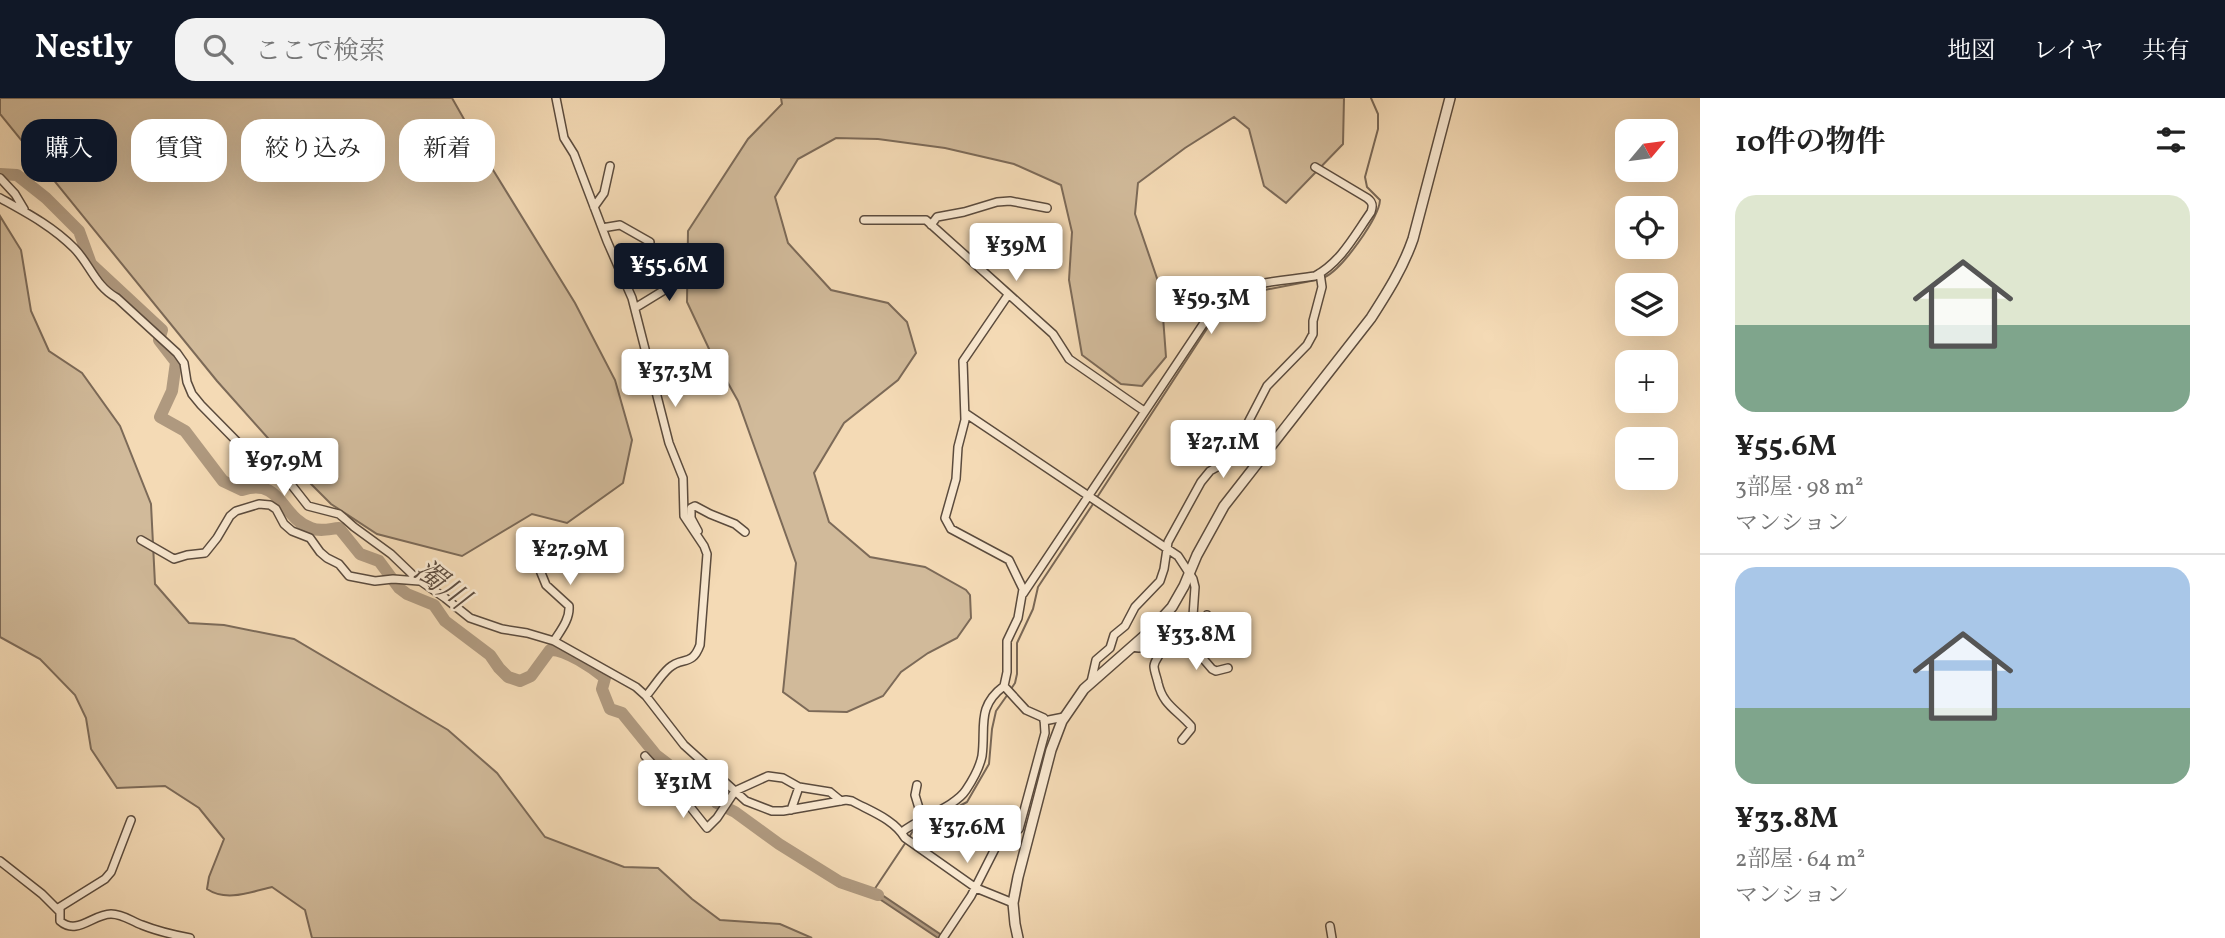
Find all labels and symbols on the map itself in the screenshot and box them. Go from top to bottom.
north arrow [1615,119,1678,182]
pin: ¥39M [975,223,1057,283]
pin: ¥55.6M [612,244,726,303]
pin: ¥59.3M [1154,276,1268,336]
pin: ¥37.3M [618,350,732,409]
pin: ¥27.1M [1166,420,1280,480]
pin: ¥97.9M [227,438,341,498]
pin: ¥27.9M [513,528,627,587]
water label: 濁川 [404,551,480,622]
pin: ¥33.8M [1139,612,1253,672]
pin: ¥31M [642,760,724,820]
pin: ¥37.6M [910,806,1024,865]

